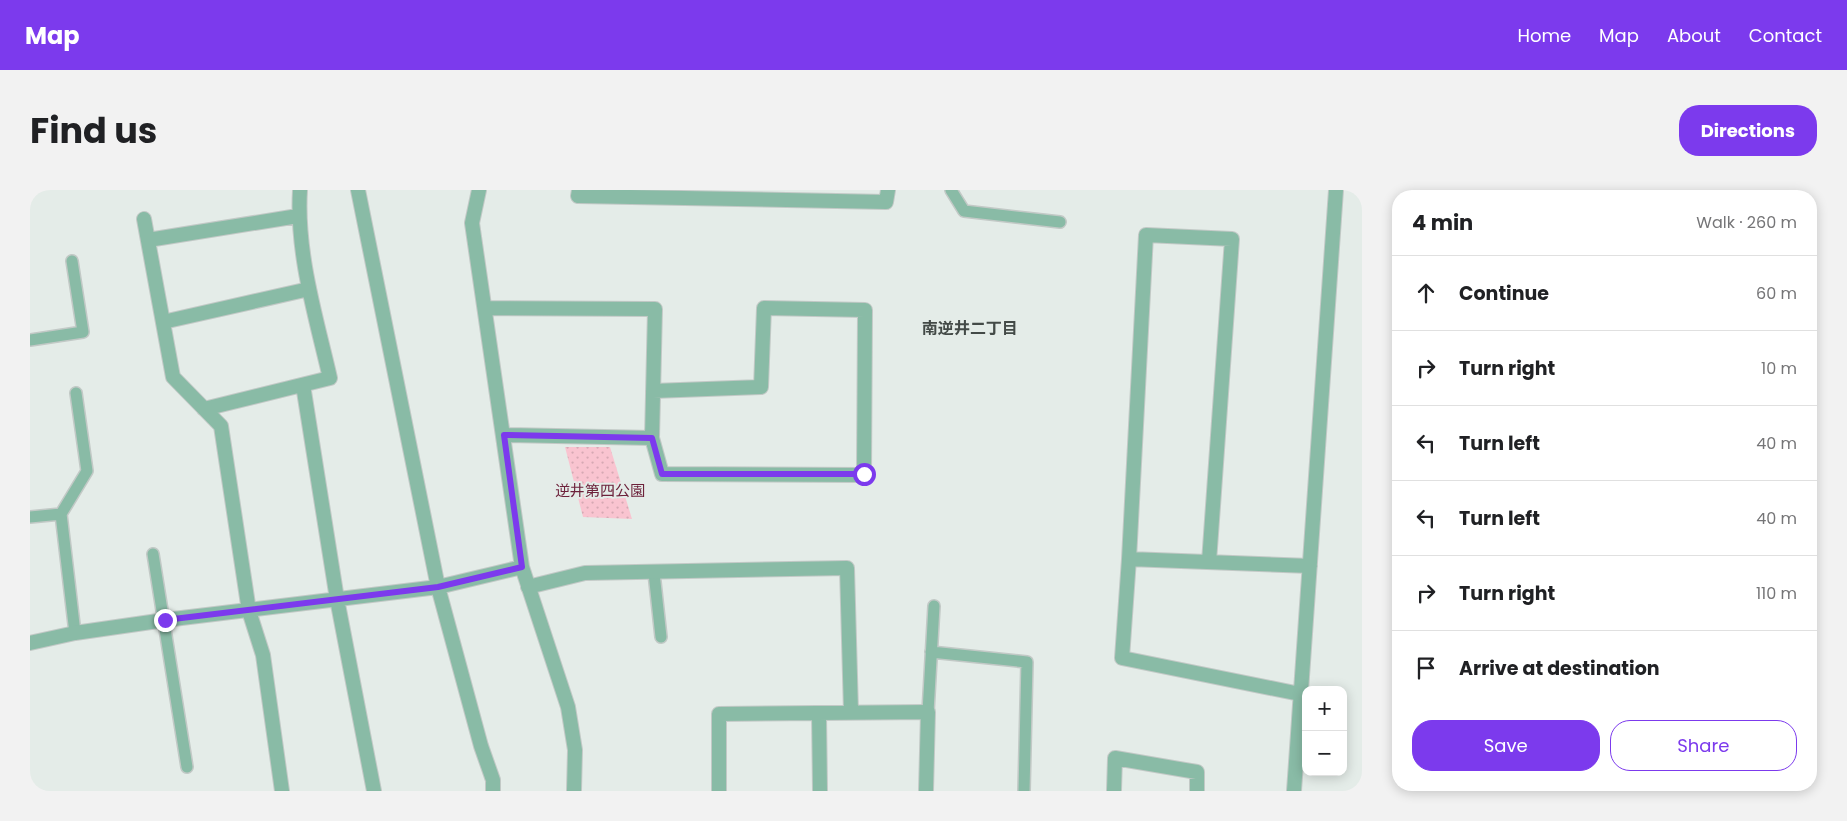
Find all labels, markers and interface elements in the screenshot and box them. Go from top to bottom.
text: Map [25,19,80,52]
text: Home [1517,23,1571,48]
text: Map [1599,23,1639,48]
text: About [1667,23,1721,48]
text: Contact [1749,23,1822,48]
button: Directions [1679,105,1817,156]
text: Find us [30,106,157,155]
text: 4 min [1412,208,1473,237]
text: Walk · 260 m [1696,211,1797,234]
icon: ahead [1412,279,1440,307]
text: Continue [1459,280,1549,307]
text: 60 m [1756,282,1797,305]
district label: 南逆井二丁目 [922,317,1018,340]
icon: right [1412,354,1440,382]
text: Turn right [1459,355,1555,382]
text: 10 m [1761,357,1797,380]
icon: left [1412,429,1440,457]
text: Turn left [1459,430,1540,457]
text: 40 m [1756,432,1797,455]
route start [853,463,876,486]
park label: 逆井第四公園 [555,480,645,501]
icon: left [1412,504,1440,532]
text: Turn left [1459,505,1540,532]
text: 40 m [1756,507,1797,530]
icon: right [1412,579,1440,607]
text: Turn right [1459,580,1555,607]
text: 110 m [1756,582,1797,605]
route end [154,609,177,632]
icon: arrive [1412,654,1440,682]
text: Arrive at destination [1459,655,1660,682]
map controls [1302,686,1347,776]
button: + [1302,686,1347,731]
button: Save [1412,720,1600,771]
button: Share [1610,720,1797,771]
button: − [1302,731,1347,776]

